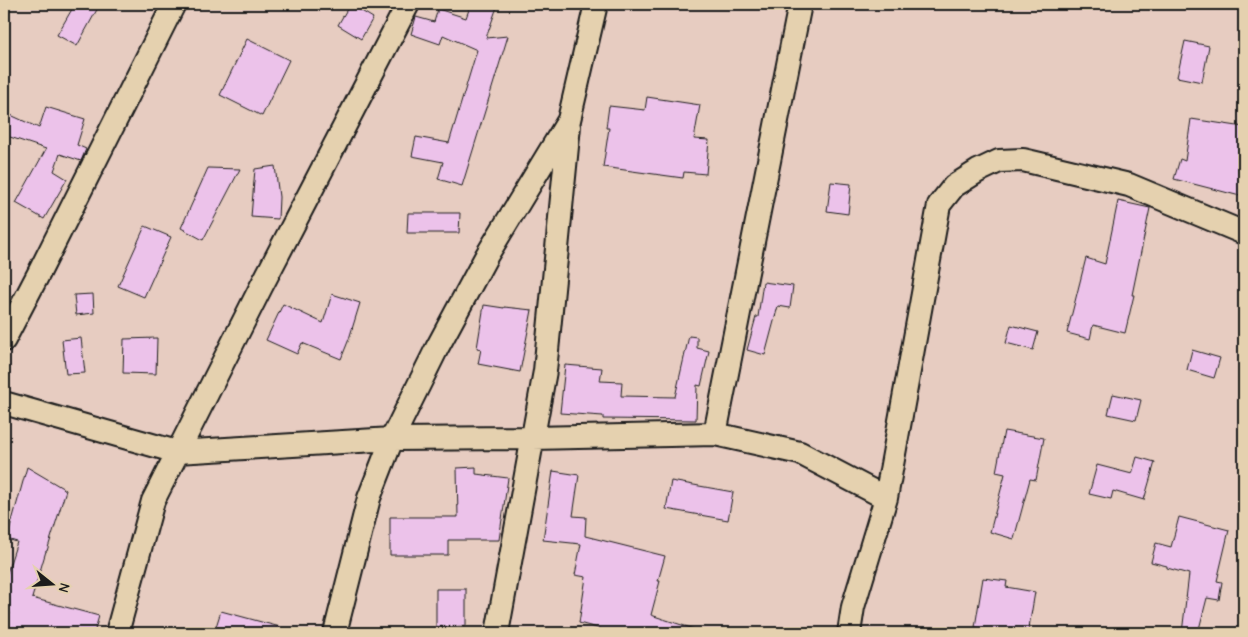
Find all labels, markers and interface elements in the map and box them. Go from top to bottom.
north arrow [28,560,78,610]
text: N [54,581,73,595]

